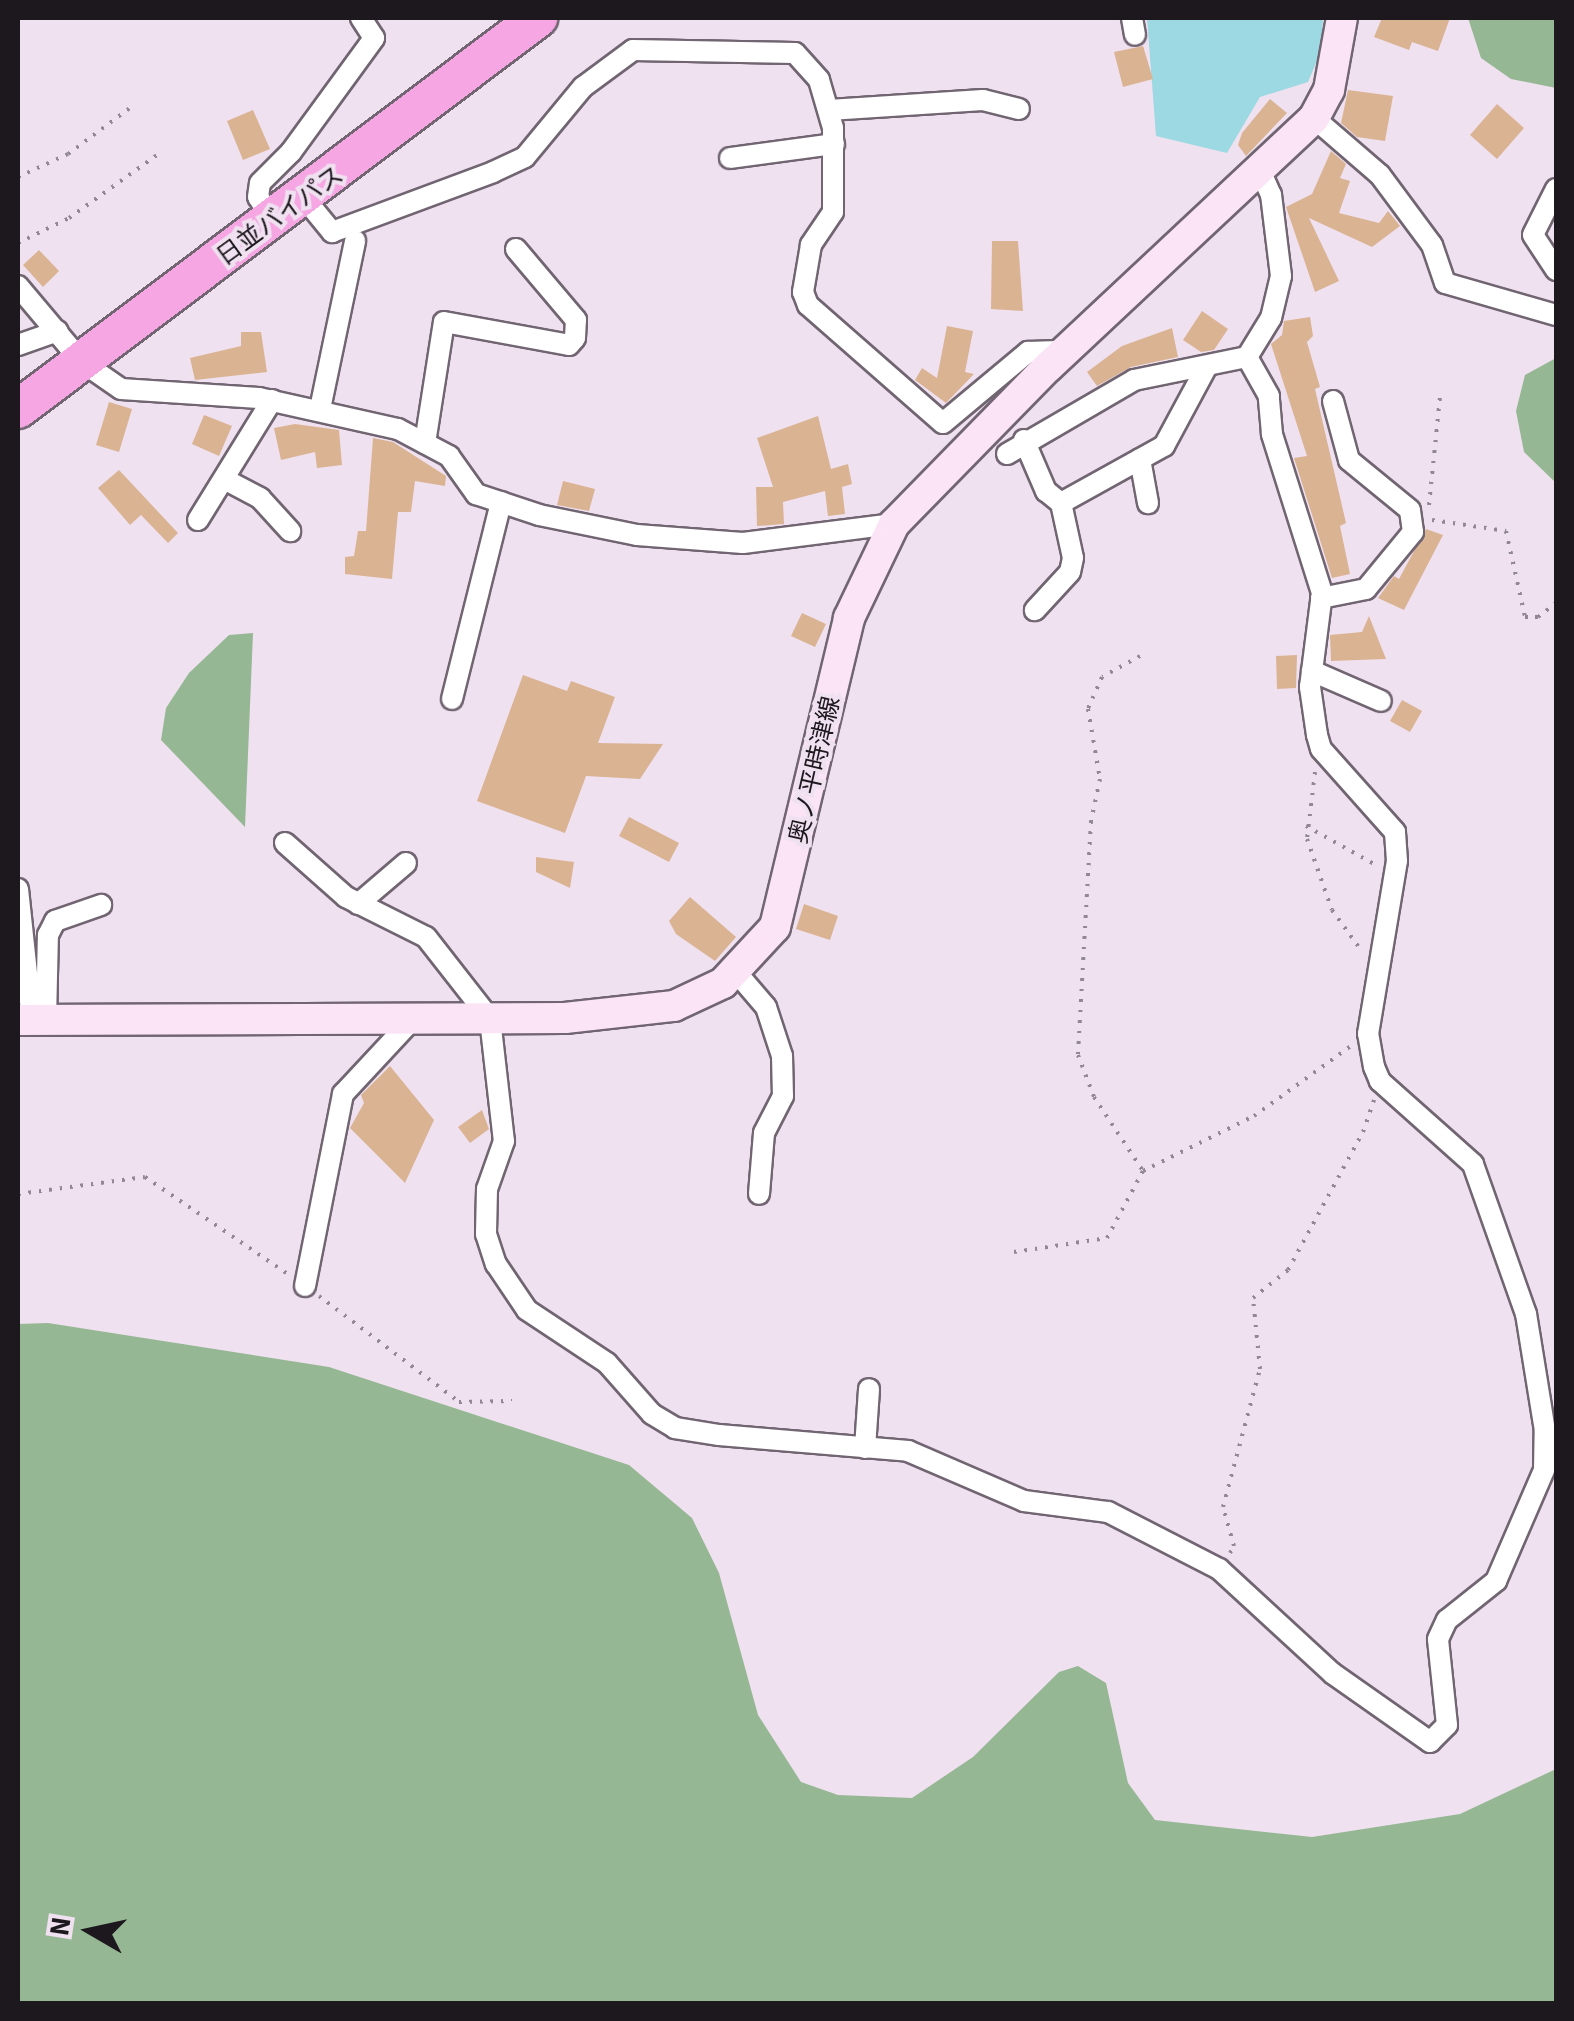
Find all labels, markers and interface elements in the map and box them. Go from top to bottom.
street label: 日並バイパス [211,160,349,272]
street label: 奥ノ平時津線 [784,694,846,846]
north arrow [40,1881,140,1981]
text: N [39,1914,82,1939]

